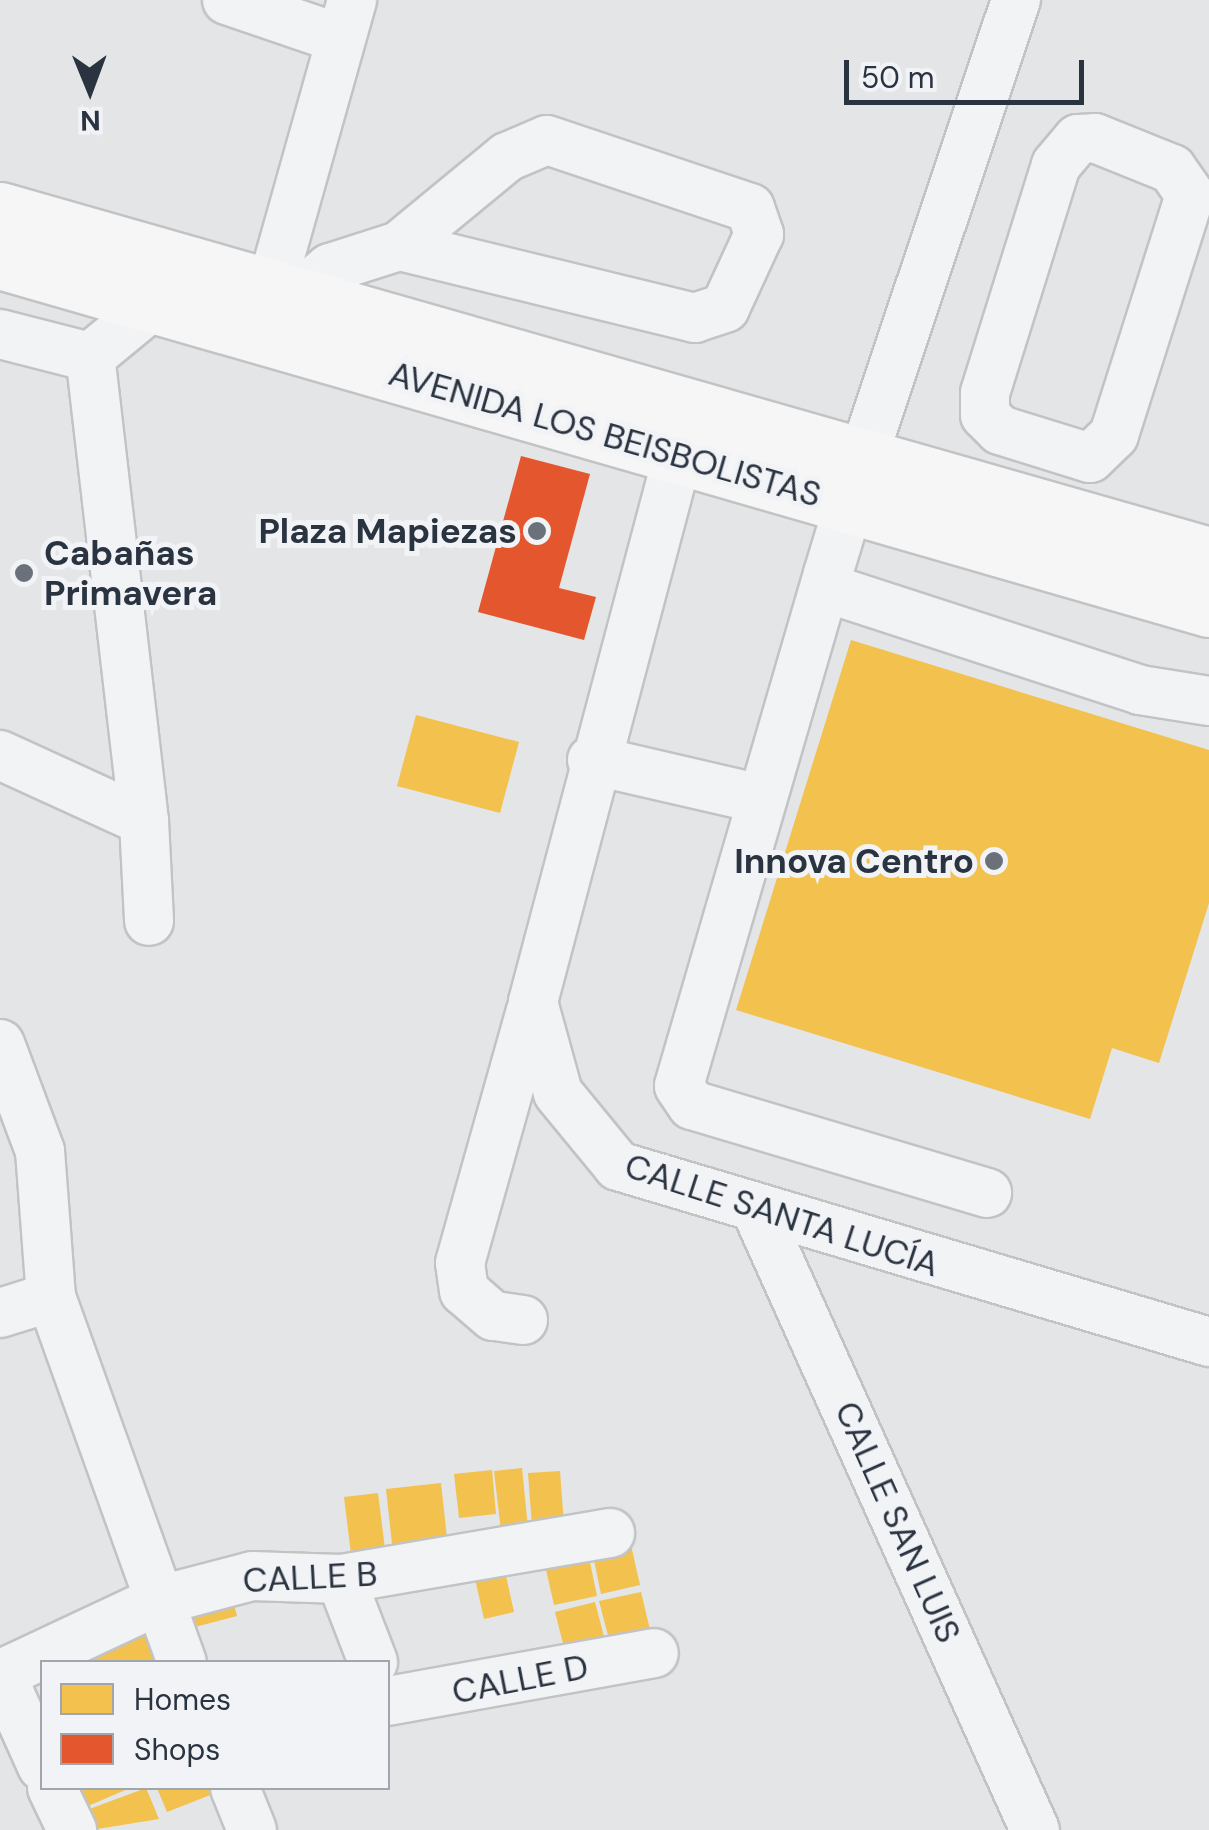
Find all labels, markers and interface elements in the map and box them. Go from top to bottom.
north arrow [40,40,140,140]
scale bar [849,40,1089,102]
text: 50 m [861,58,935,97]
text: N [80,102,101,139]
street label: AVENIDA LOS BEISBOLISTAS [384,352,826,516]
place label: Plaza Mapiezas [258,510,517,552]
marker: Plaza Mapiezas [526,520,548,542]
place label: Cabañas Primavera [44,532,217,614]
marker: Cabañas Primavera [13,562,35,584]
place label: Innova Centro [734,840,974,882]
marker: Innova Centro [983,850,1005,872]
street label: CALLE SANTA LUCÍA [620,1144,944,1286]
street label: CALLE SAN LUIS [826,1395,970,1649]
street label: CALLE B [242,1553,378,1601]
street label: CALLE D [448,1645,592,1713]
legend [40,1660,390,1790]
text: Homes [134,1680,231,1719]
text: Shops [134,1730,220,1769]

